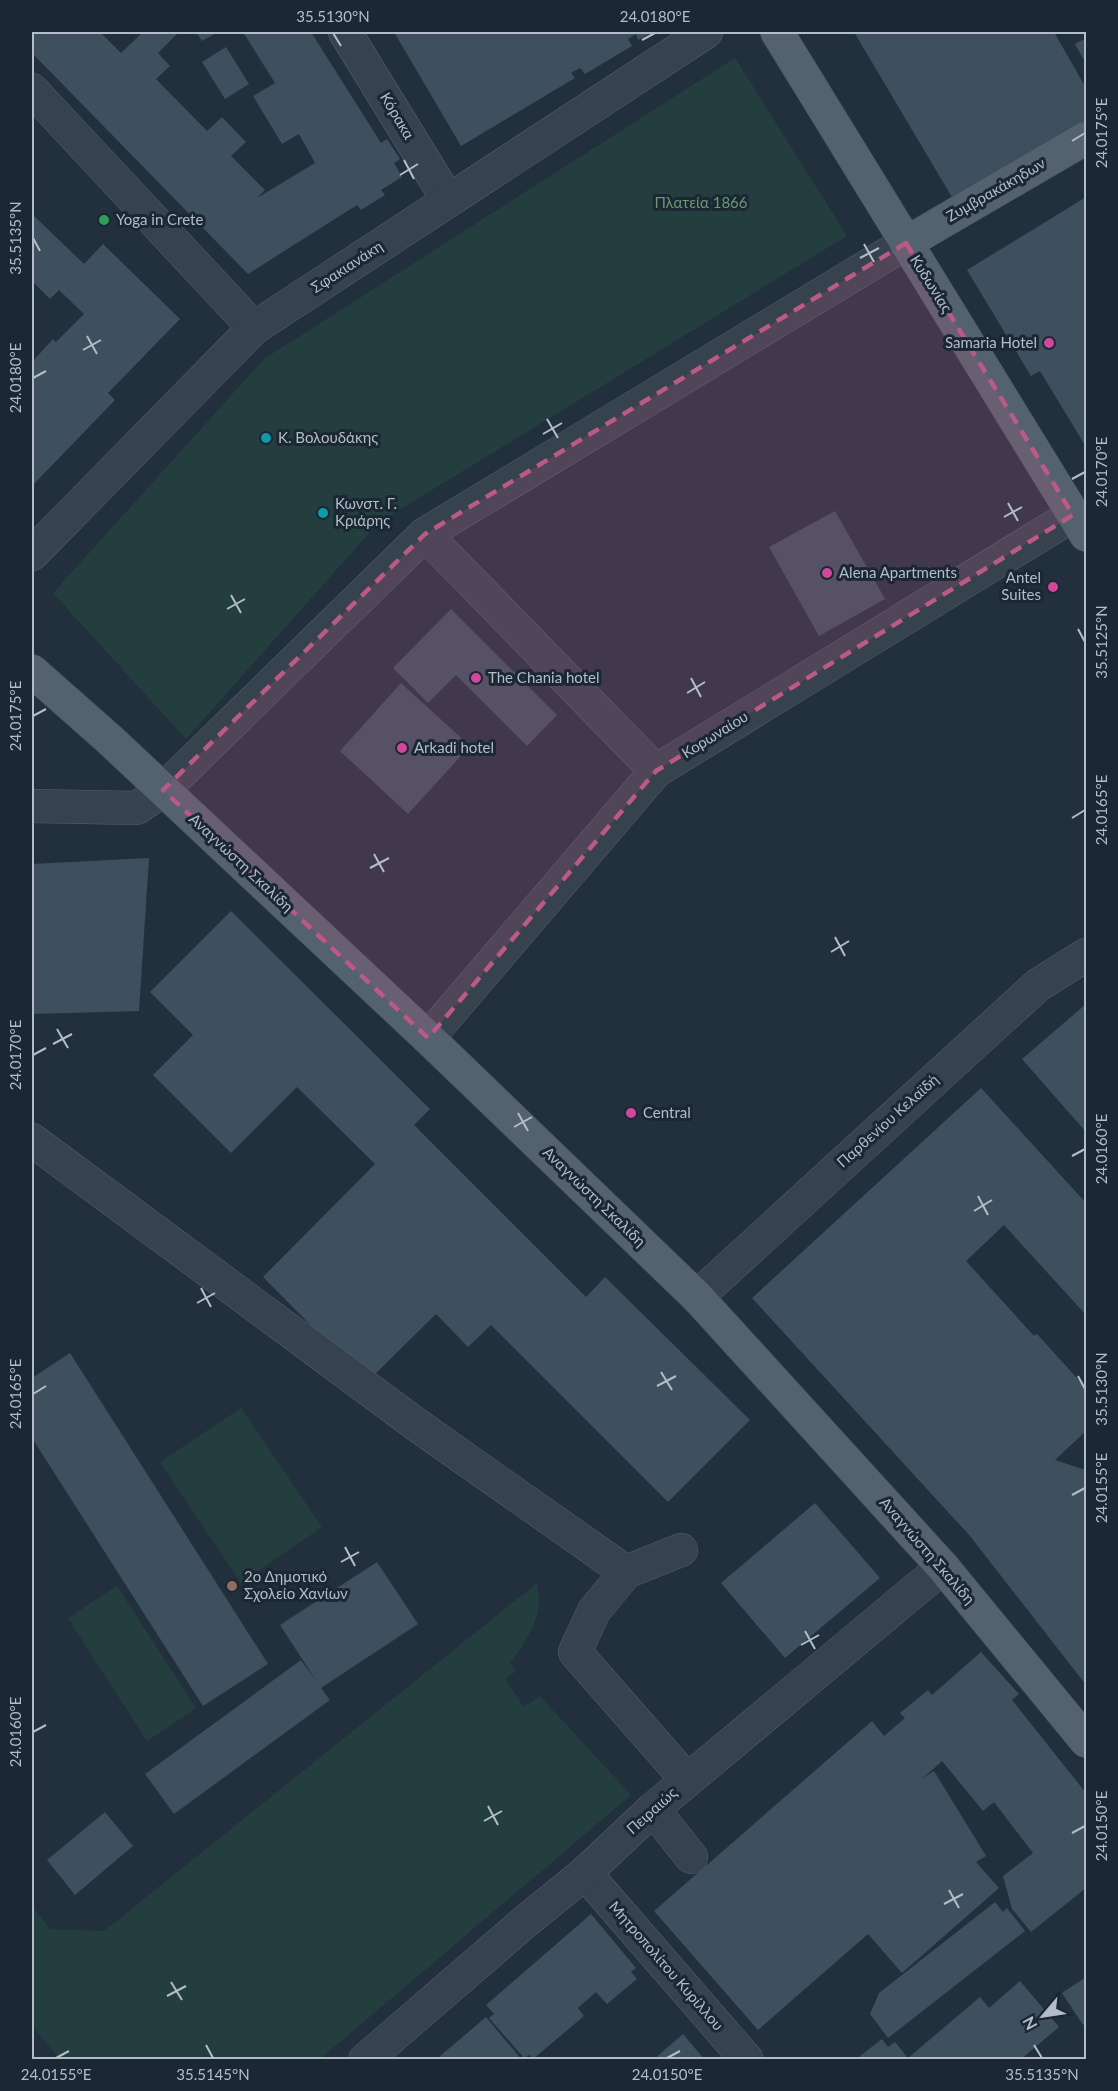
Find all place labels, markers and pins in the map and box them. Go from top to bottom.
place label: Yoga in Crete [116,210,203,228]
marker: Yoga in Crete [97,213,111,227]
place label: Samaria Hotel [945,333,1037,351]
marker: Samaria Hotel [1042,336,1056,350]
place label: Κ. Βολουδάκης [278,428,378,446]
marker: Κ. Βολουδάκης [259,431,273,445]
place label: Κωνστ. Γ. Κριάρης [335,494,397,529]
marker: Κωνστ. Γ. Κριάρης [316,506,330,520]
place label: Alena Apartments [839,563,957,581]
marker: Alena Apartments [820,566,834,580]
place label: Antel Suites [1001,568,1041,603]
marker: Antel Suites [1046,580,1060,594]
place label: The Chania hotel [488,668,600,686]
marker: The Chania hotel [469,671,483,685]
place label: Arkadi hotel [414,738,494,756]
marker: Arkadi hotel [395,741,409,755]
place label: Central [643,1103,691,1121]
marker: Central [624,1106,638,1120]
place label: 2ο Δημοτικό Σχολείο Χανίων [244,1567,348,1602]
marker: 2ο Δημοτικό Σχολείο Χανίων [225,1579,239,1593]

